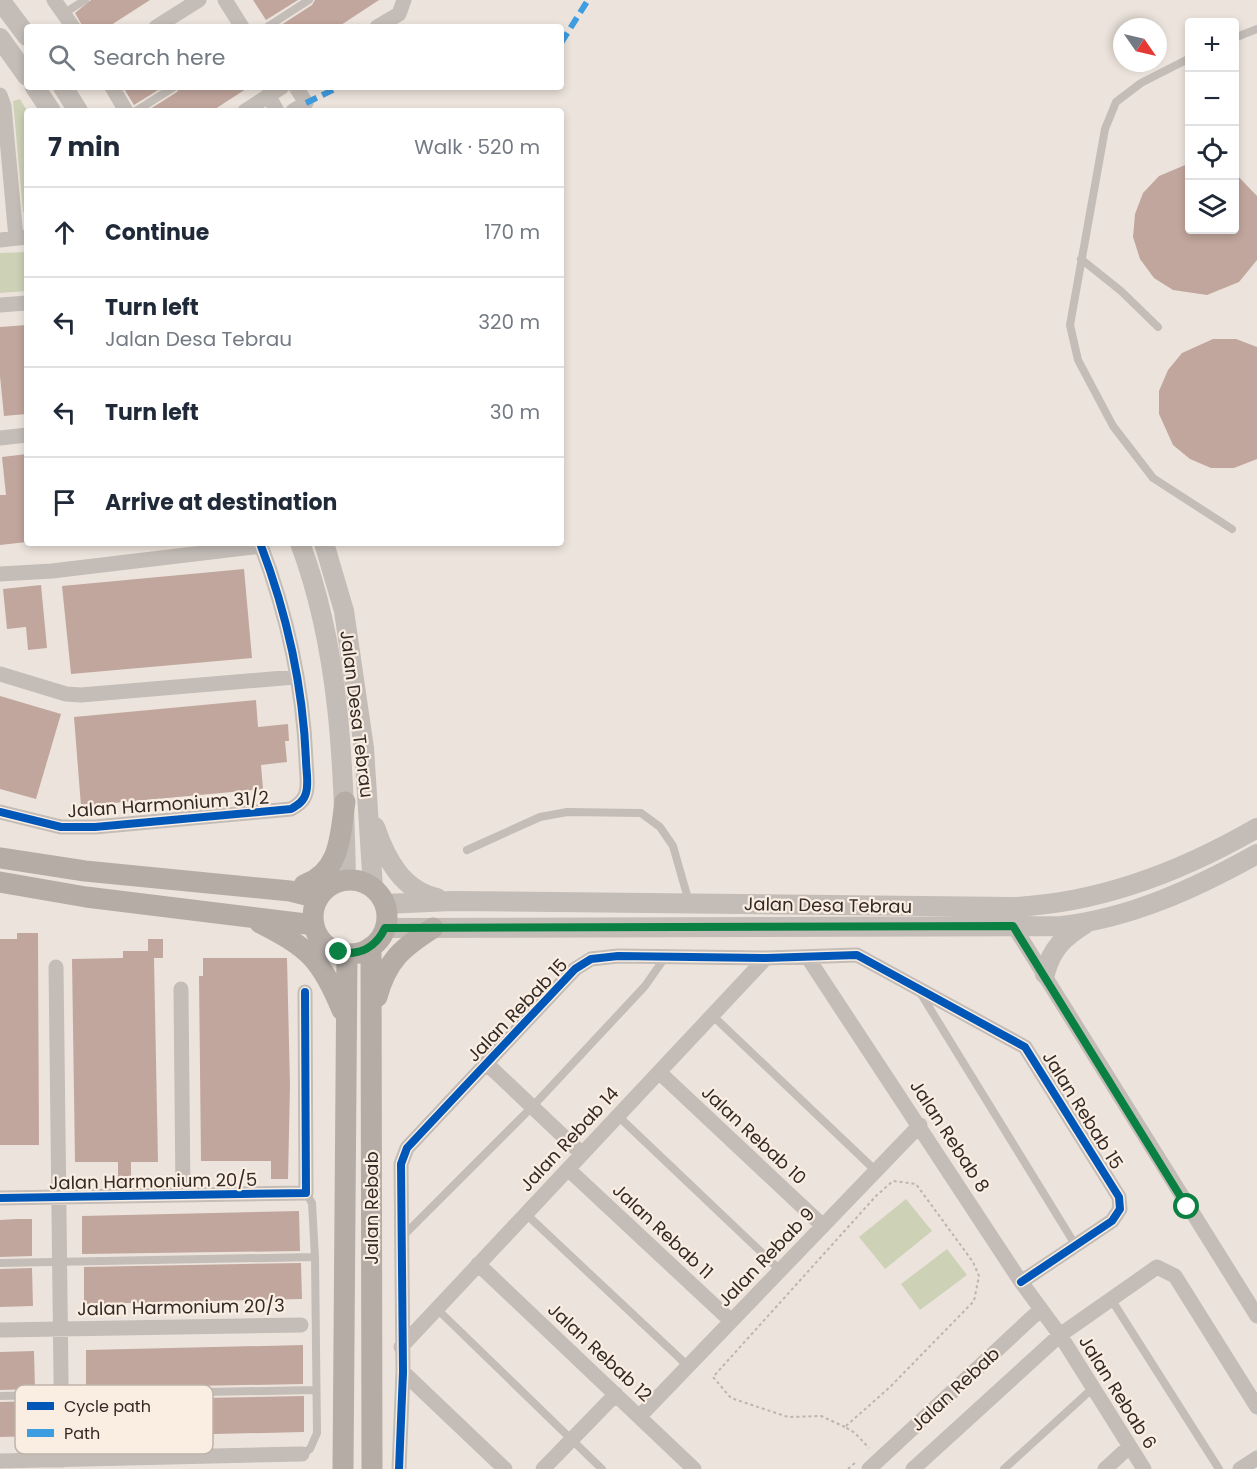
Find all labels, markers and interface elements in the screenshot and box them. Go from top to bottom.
north arrow [1113,18,1167,72]
map controls [1185,18,1239,234]
button: + [1185,18,1239,72]
search box [24,24,564,90]
icon: search [45,41,78,74]
text: Search here [93,42,226,73]
button: − [1185,72,1239,126]
button: locate [1185,126,1239,180]
text: 7 min [48,129,120,165]
text: Walk · 520 m [414,133,540,161]
button: layers [1185,180,1239,234]
icon: ahead [48,216,81,249]
text: Continue [105,217,209,248]
text: 170 m [484,218,540,246]
text: Turn left [105,292,199,323]
icon: left [48,306,81,339]
text: 320 m [478,308,540,336]
text: Jalan Desa Tebrau [105,325,292,353]
icon: left [48,396,81,429]
text: Turn left [105,397,199,428]
text: 30 m [490,398,540,426]
icon: arrive [48,486,81,519]
text: Arrive at destination [105,487,337,518]
street label: Jalan Desa Tebrau [334,629,380,799]
street label: Jalan Harmonium 31/2 [66,784,270,824]
street label: Jalan Desa Tebrau [744,891,912,919]
route end [325,938,351,964]
street label: Jalan Rebab 15 [461,953,573,1067]
street label: Jalan Rebab 15 [1037,1046,1129,1174]
street label: Jalan Rebab 8 [904,1075,996,1197]
street label: Jalan Rebab 10 [696,1080,812,1190]
street label: Jalan Rebab 14 [514,1081,624,1197]
street label: Jalan Rebab [359,1151,384,1265]
street label: Jalan Harmonium 20/5 [49,1167,257,1195]
street label: Jalan Rebab 11 [607,1178,719,1284]
route start [1173,1193,1199,1219]
street label: Jalan Rebab 9 [712,1202,820,1312]
street label: Jalan Harmonium 20/3 [77,1293,285,1321]
street label: Jalan Rebab 12 [542,1297,658,1407]
street label: Jalan Rebab 6 [1073,1330,1163,1454]
street label: Jalan Rebab [905,1341,1005,1437]
legend [15,1385,213,1454]
text: Cycle path [64,1395,151,1418]
text: Path [64,1422,100,1445]

